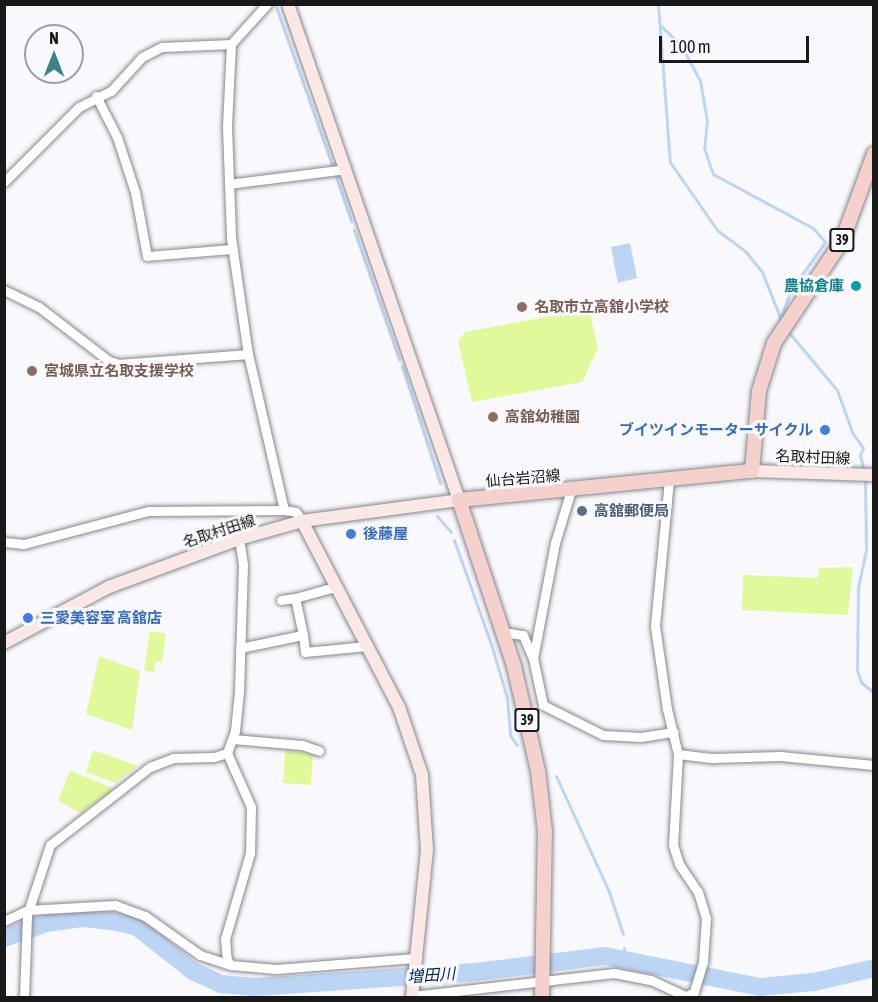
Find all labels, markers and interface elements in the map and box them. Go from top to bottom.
north arrow [24,24,84,84]
scale bar [662,24,812,62]
text: N [49,29,59,47]
text: 100 m [670,36,711,57]
road number: 39 [828,229,856,251]
place label: 農協倉庫 [784,277,844,295]
marker: 農協倉庫 [849,279,863,293]
place label: 名取市立高舘小学校 [534,298,669,316]
marker: 名取市立高舘小学校 [515,300,529,314]
place label: 宮城県立名取支援学校 [44,362,194,380]
marker: 宮城県立名取支援学校 [25,364,39,378]
place label: 高舘幼稚園 [505,408,580,426]
marker: 高舘幼稚園 [486,410,500,424]
place label: ブイツインモーターサイクル [618,421,813,439]
marker: ブイツインモーターサイクル [818,423,832,437]
street label: 名取村田線 [775,447,851,467]
street label: 仙台岩沼線 [485,466,561,490]
place label: 高舘郵便局 [594,502,669,520]
marker: 高舘郵便局 [575,504,589,518]
street label: 名取村田線 [181,511,257,551]
place label: 後藤屋 [363,525,408,543]
marker: 後藤屋 [344,527,358,541]
place label: 三愛美容室 高舘店 [40,609,162,627]
marker: 三愛美容室 高舘店 [21,611,35,625]
road number: 39 [514,709,540,731]
water label: 増田川 [406,964,456,986]

